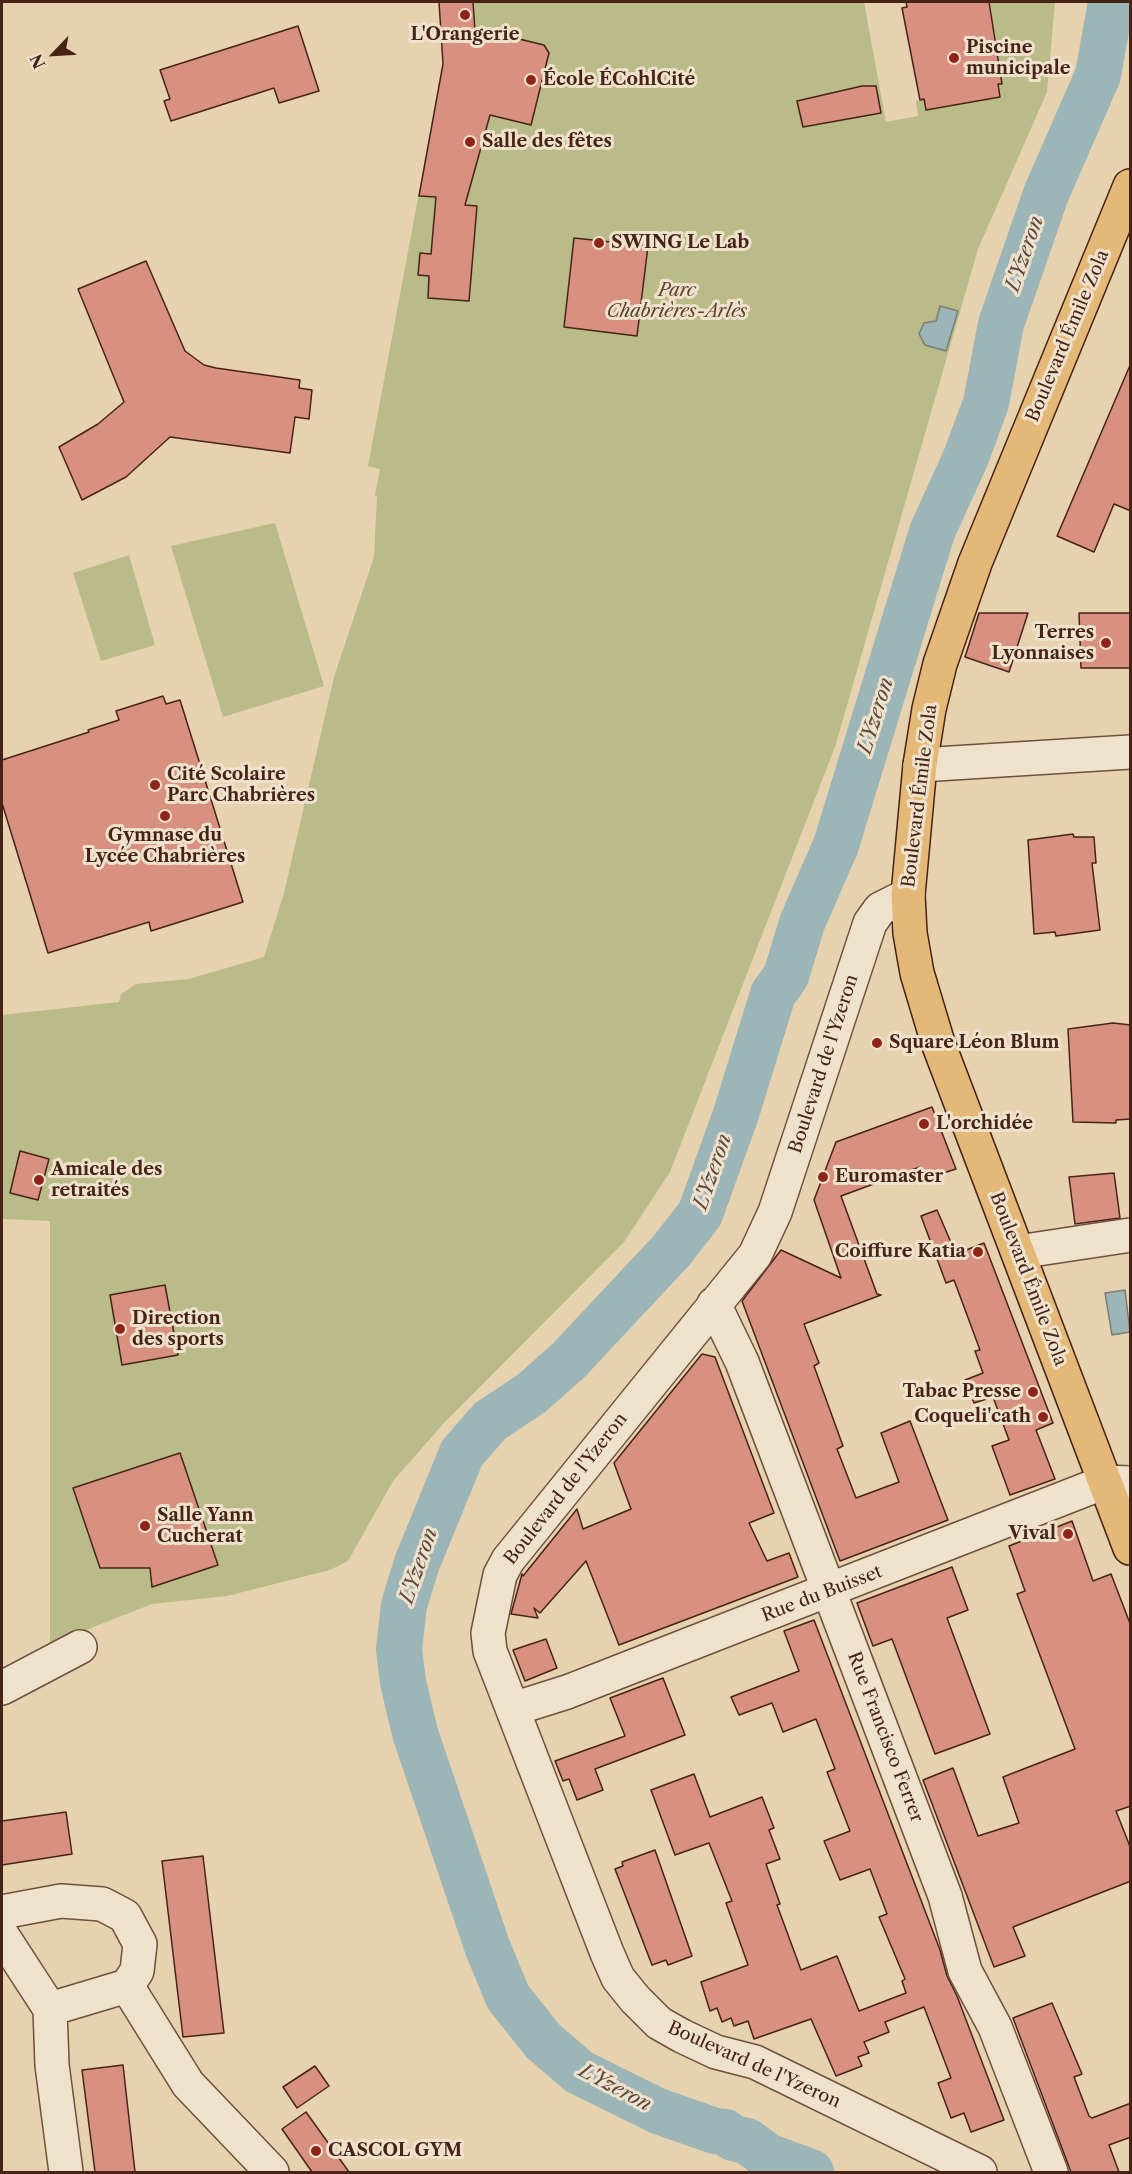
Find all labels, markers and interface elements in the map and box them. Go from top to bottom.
marker: L'Orangerie [458,8,472,22]
north arrow [24,24,84,84]
place label: L'Orangerie [411,24,519,46]
place label: Piscine municipale [966,37,1070,80]
text: N [26,51,50,72]
marker: Piscine municipale [947,51,961,65]
place label: École ÉCohlCité [543,69,695,91]
marker: École ÉCohlCité [524,73,538,87]
place label: Salle des fêtes [482,131,612,153]
marker: Salle des fêtes [463,135,477,149]
water label: L'Yzeron [1001,213,1049,295]
place label: SWING Le Lab [611,232,749,254]
marker: SWING Le Lab [592,236,606,250]
street label: Boulevard Émile Zola [1022,247,1114,425]
park label: Parc Chabrières-Arlès [607,280,747,322]
place label: Terres Lyonnaises [992,622,1094,664]
marker: Terres Lyonnaises [1099,636,1113,650]
water label: L'Yzeron [853,675,899,757]
street label: Boulevard Émile Zola [898,703,942,889]
place label: Cité Scolaire Parc Chabrières [167,764,315,806]
marker: Cité Scolaire Parc Chabrières [148,778,162,792]
marker: Gymnase du Lycée Chabrières [158,809,172,823]
place label: Gymnase du Lycée Chabrières [85,825,245,868]
street label: Boulevard de l'Yzeron [785,972,863,1156]
place label: Square Léon Blum [889,1032,1060,1054]
marker: Square Léon Blum [870,1036,884,1050]
place label: L'orchidée [936,1113,1033,1135]
marker: L'orchidée [917,1117,931,1131]
water label: L'Yzeron [689,1131,737,1213]
place label: Amicale des retraités [51,1159,162,1202]
place label: Euromaster [835,1166,943,1188]
marker: Euromaster [816,1170,830,1184]
marker: Amicale des retraités [32,1173,46,1187]
street label: Boulevard Émile Zola [985,1189,1071,1369]
place label: Coiffure Katia [835,1241,966,1263]
marker: Coiffure Katia [971,1245,985,1259]
place label: Direction des sports [132,1308,224,1350]
marker: Direction des sports [113,1322,127,1336]
place label: Tabac Presse [902,1381,1021,1403]
marker: Tabac Presse [1026,1385,1040,1399]
place label: Coqueli'cath [914,1406,1031,1428]
street label: Boulevard de l'Yzeron [500,1409,632,1569]
marker: Coqueli'cath [1036,1410,1050,1424]
place label: Salle Yann Cucherat [157,1505,254,1547]
marker: Salle Yann Cucherat [138,1519,152,1533]
place label: Vival [1009,1523,1056,1545]
water label: L'Yzeron [395,1525,443,1607]
marker: Vival [1061,1527,1075,1541]
street label: Rue du Buisset [759,1561,885,1627]
street label: Rue Francisco Ferrer [843,1649,927,1825]
street label: Boulevard de l'Yzeron [664,2017,844,2113]
water label: L'Yzeron [575,2059,655,2117]
place label: CASCOL GYM [328,2140,462,2162]
marker: CASCOL GYM [309,2144,323,2158]

